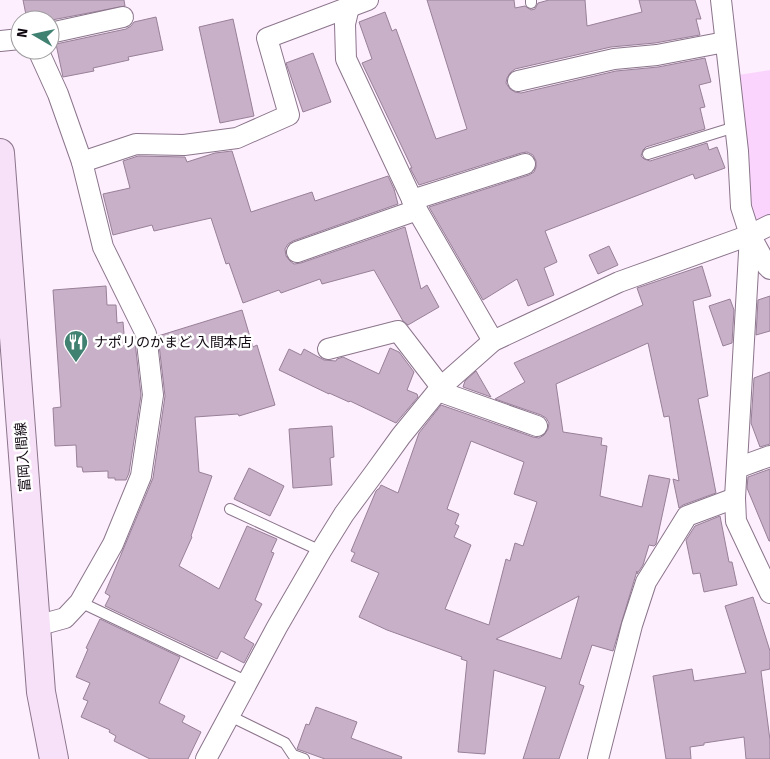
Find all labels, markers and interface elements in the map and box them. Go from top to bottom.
north arrow [10,10,60,60]
text: N [14,27,32,39]
restaurant icon: ナポリのかまど 入間本店 [63,329,89,363]
place label: ナポリのかまど 入間本店 [94,334,252,351]
street label: 富岡入間線 [12,421,34,493]

